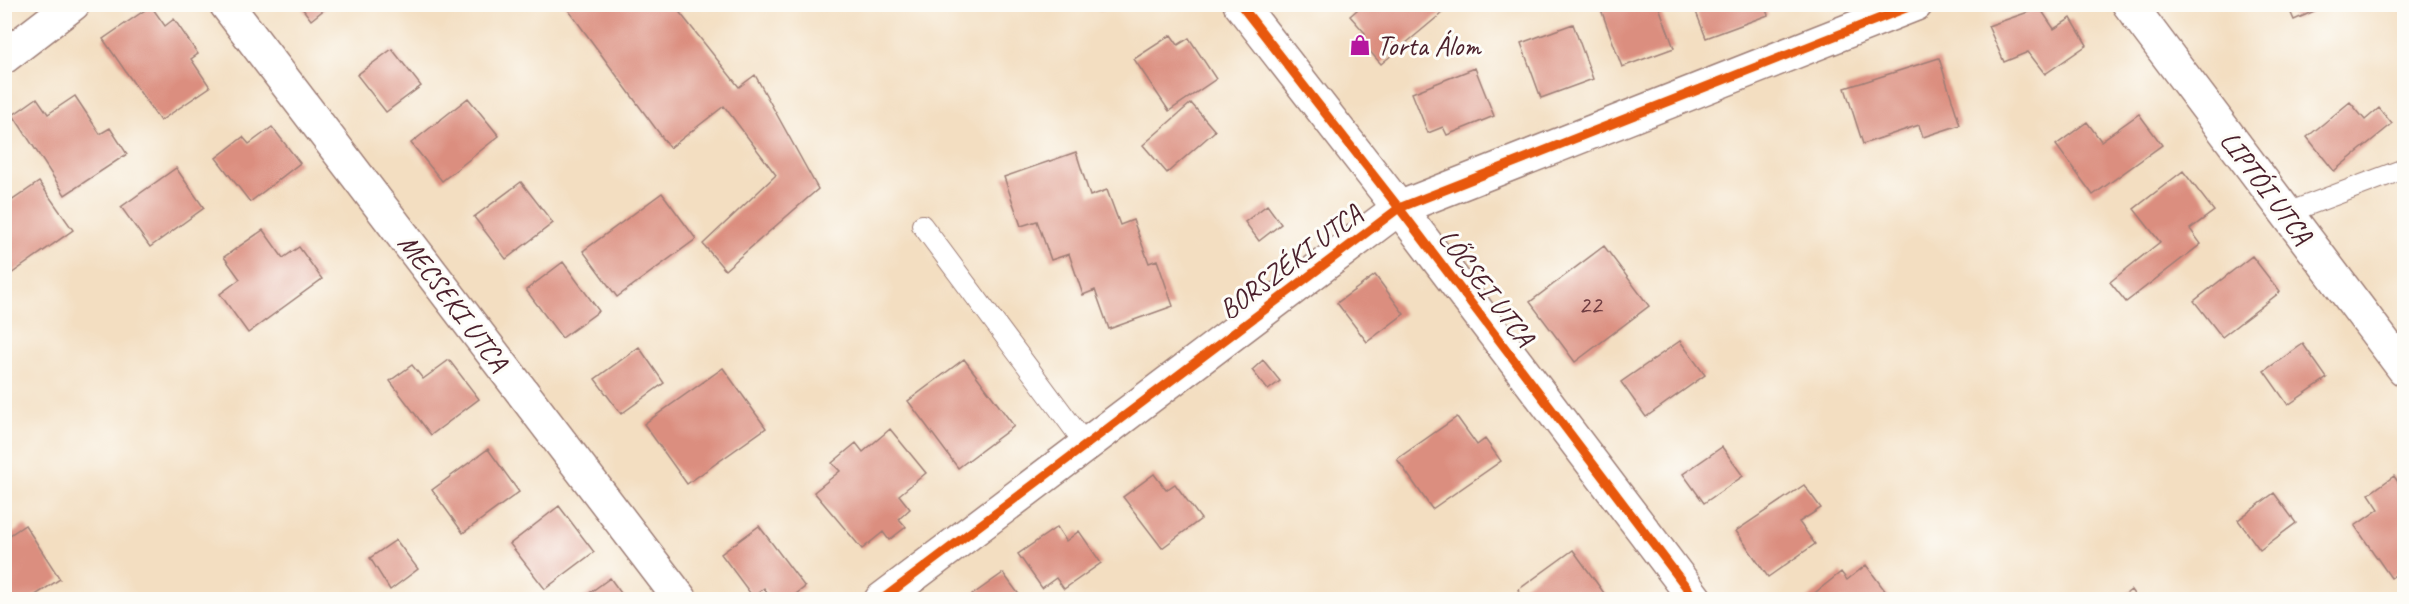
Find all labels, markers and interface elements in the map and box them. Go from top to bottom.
place label: Torta Álom [1377,28,1482,63]
shop icon: Torta Álom [1348,33,1372,57]
street label: LIPTÓI UTCA [2213,124,2321,252]
street label: BORSZÉKI UTCA [1212,196,1370,327]
street label: LŐCSEI UTCA [1431,221,1543,355]
street label: MECSEKI UTCA [391,227,517,379]
house number: 22 [1578,288,1604,321]

